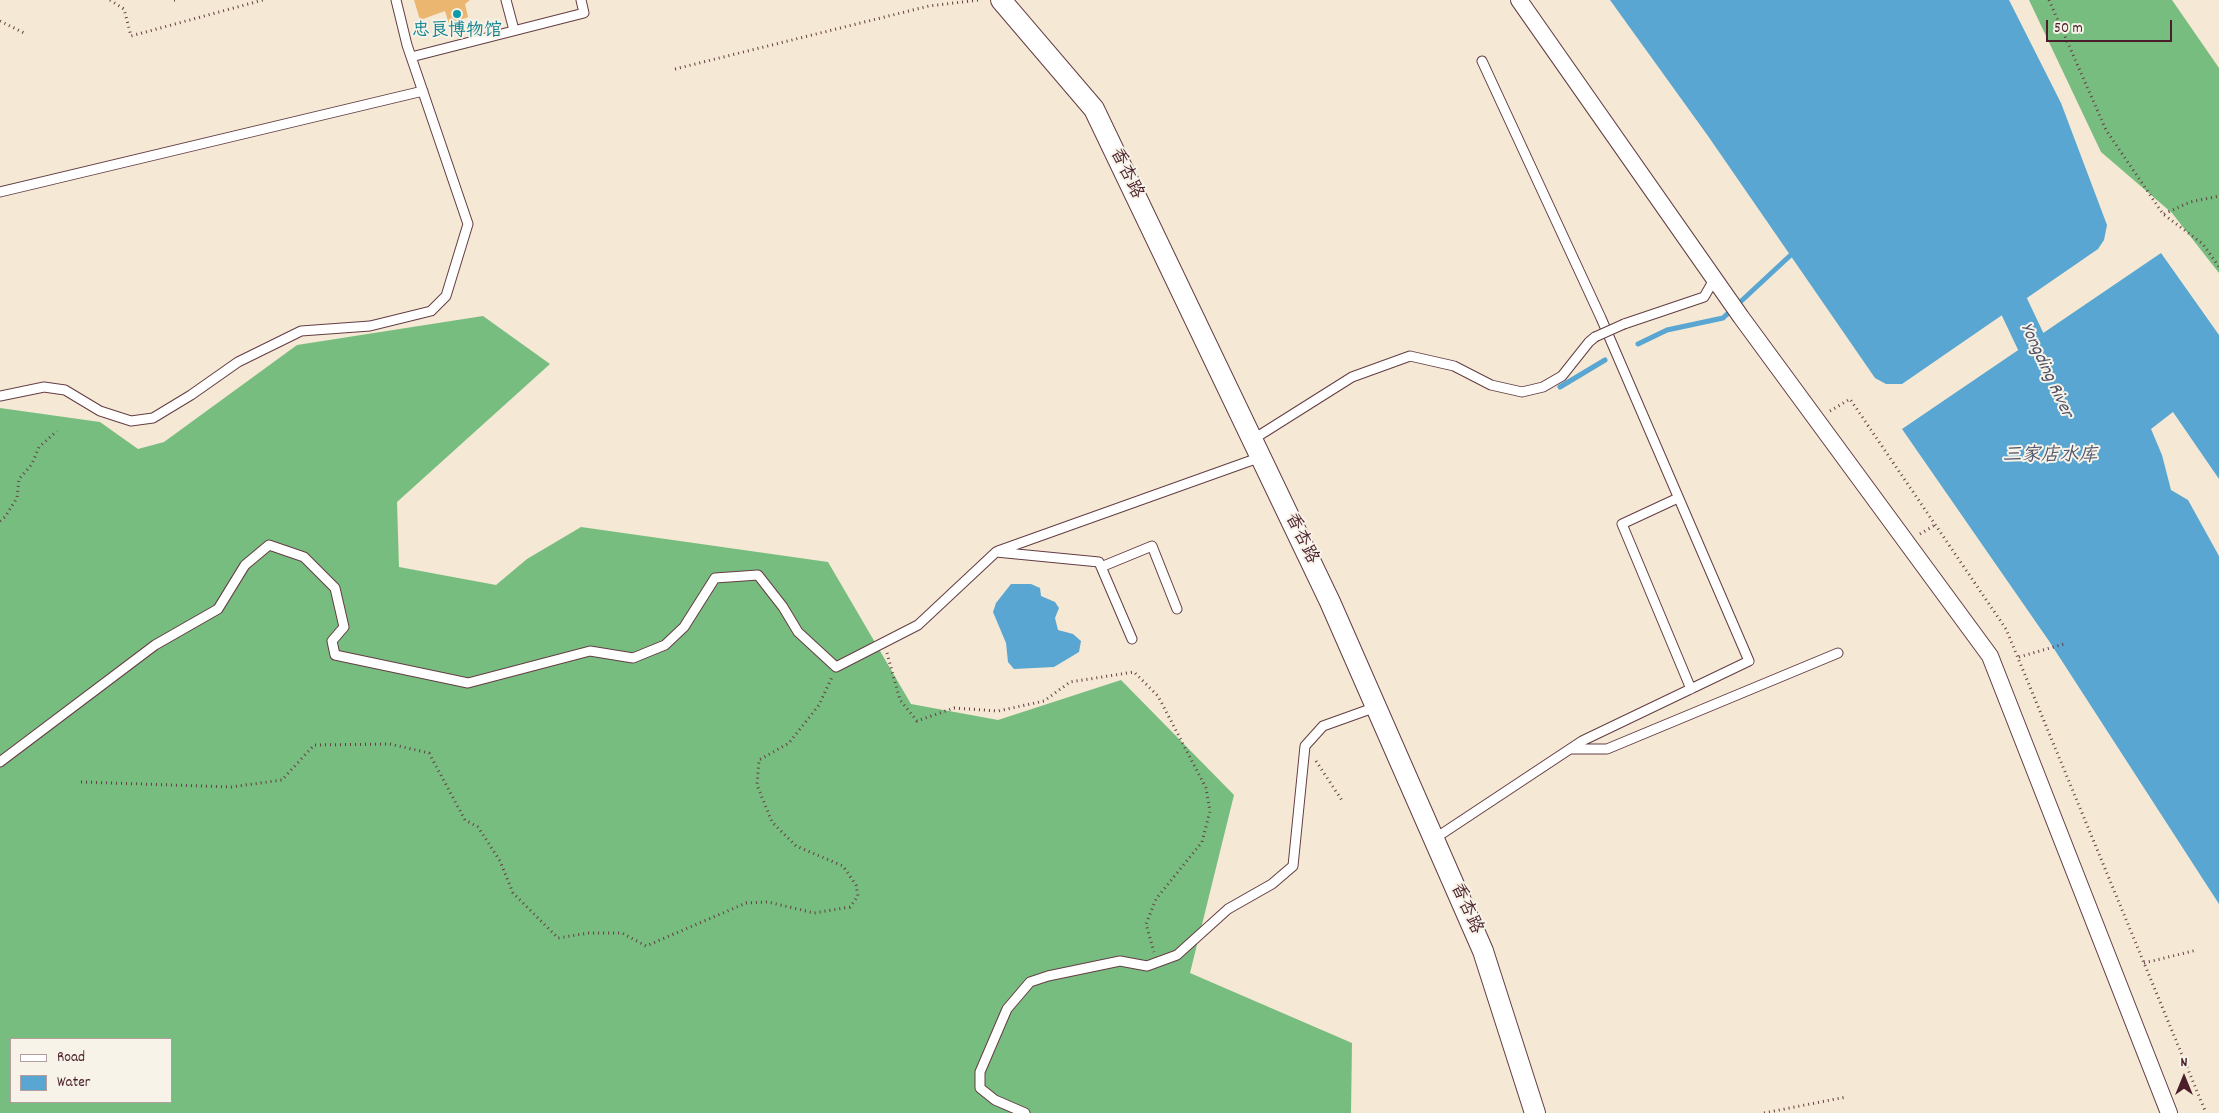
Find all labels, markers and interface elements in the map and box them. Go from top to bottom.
marker: 忠良博物馆 [451,8,463,20]
scale bar [2049,10,2175,42]
text: 50 m [2054,18,2083,40]
place label: 忠良博物馆 [412,22,502,44]
street label: 香杏路 [1103,145,1147,203]
water label: Yongding River [2013,320,2077,422]
water label: 三家店水库 [2003,446,2097,468]
street label: 香杏路 [1278,510,1322,568]
street label: 香杏路 [1444,880,1486,938]
legend [10,1038,172,1103]
text: Road [57,1047,85,1069]
north arrow [2159,1053,2209,1103]
text: N [2181,1053,2187,1073]
text: Water [57,1072,90,1094]

